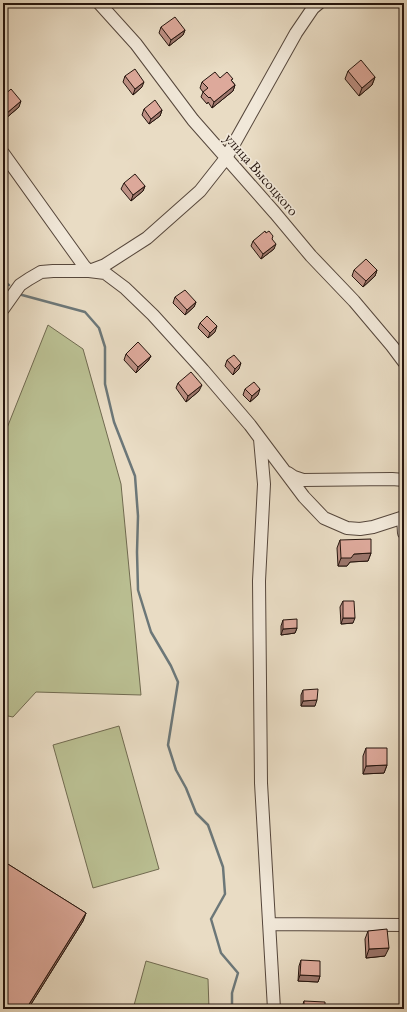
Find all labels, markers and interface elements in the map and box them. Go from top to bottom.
street label: улица Высоцкого [221,129,303,219]

